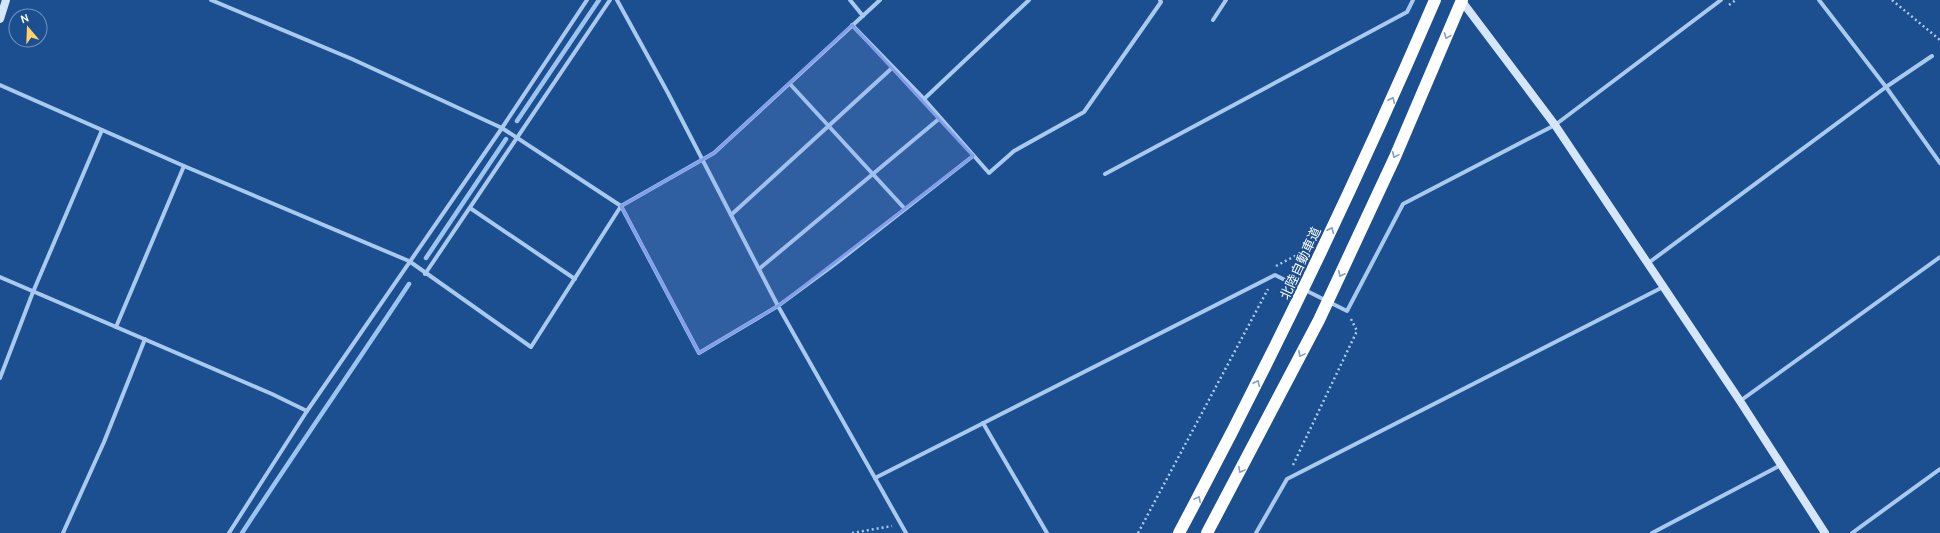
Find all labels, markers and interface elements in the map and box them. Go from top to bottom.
north arrow [8,8,48,48]
text: N [19,11,31,26]
one-way arrow [1444,32,1452,40]
one-way arrow [1387,96,1395,104]
one-way arrow [1392,152,1400,159]
street label: 北陸自動車道 [1276,224,1324,302]
one-way arrow [1326,227,1334,234]
one-way arrow [1338,269,1346,277]
one-way arrow [1298,350,1306,358]
one-way arrow [1253,380,1260,387]
one-way arrow [1238,465,1245,473]
one-way arrow [1193,495,1200,503]

